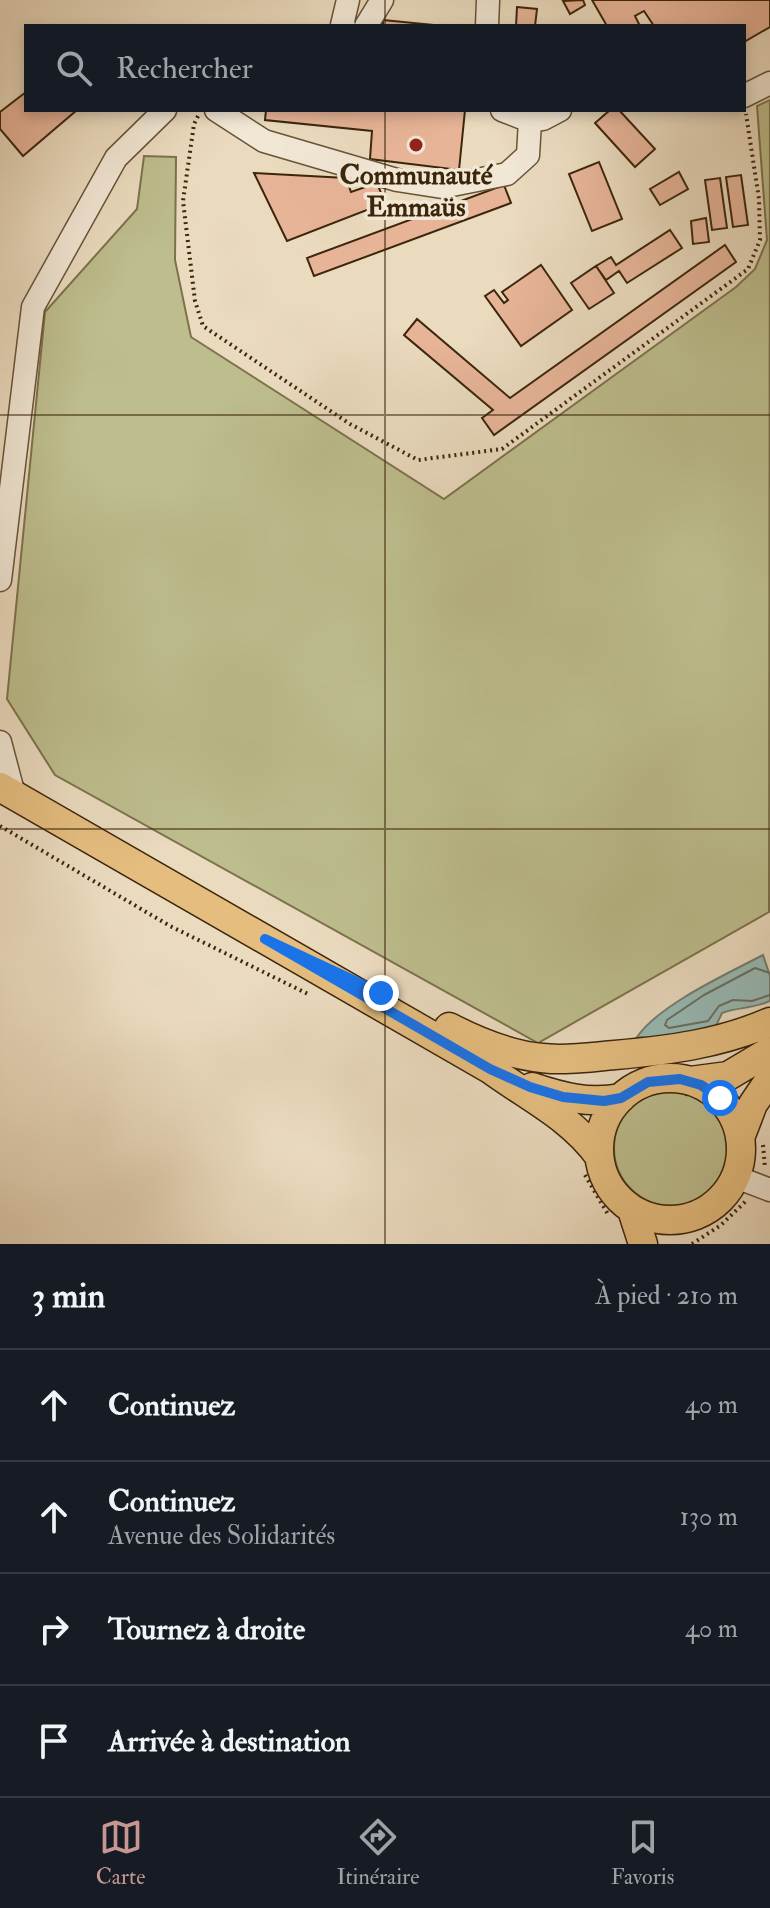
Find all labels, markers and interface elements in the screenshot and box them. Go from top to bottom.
search box [24,24,746,112]
icon: search [52,46,96,90]
text: Rechercher [116,50,253,87]
marker: Communauté Emmaüs [407,136,425,154]
place label: Communauté Emmaüs [340,158,494,225]
route end [363,975,399,1011]
route start [702,1080,738,1116]
text: 3 min [32,1275,105,1318]
text: À pied · 210 m [595,1280,738,1312]
icon: ahead [32,1383,76,1427]
text: Continuez [108,1387,235,1424]
text: 40 m [685,1389,738,1421]
text: Continuez [108,1483,235,1520]
icon: ahead [32,1495,76,1539]
text: 130 m [680,1501,738,1533]
text: Avenue des Solidarités [108,1520,335,1552]
icon: right [32,1607,76,1651]
text: Tournez à droite [108,1611,305,1648]
text: 40 m [685,1613,738,1645]
icon: arrive [32,1719,76,1763]
text: Arrivée à destination [108,1723,351,1760]
tab: Carte [96,1815,145,1891]
tab: Itinéraire [337,1815,419,1891]
tab: Favoris [611,1815,674,1891]

